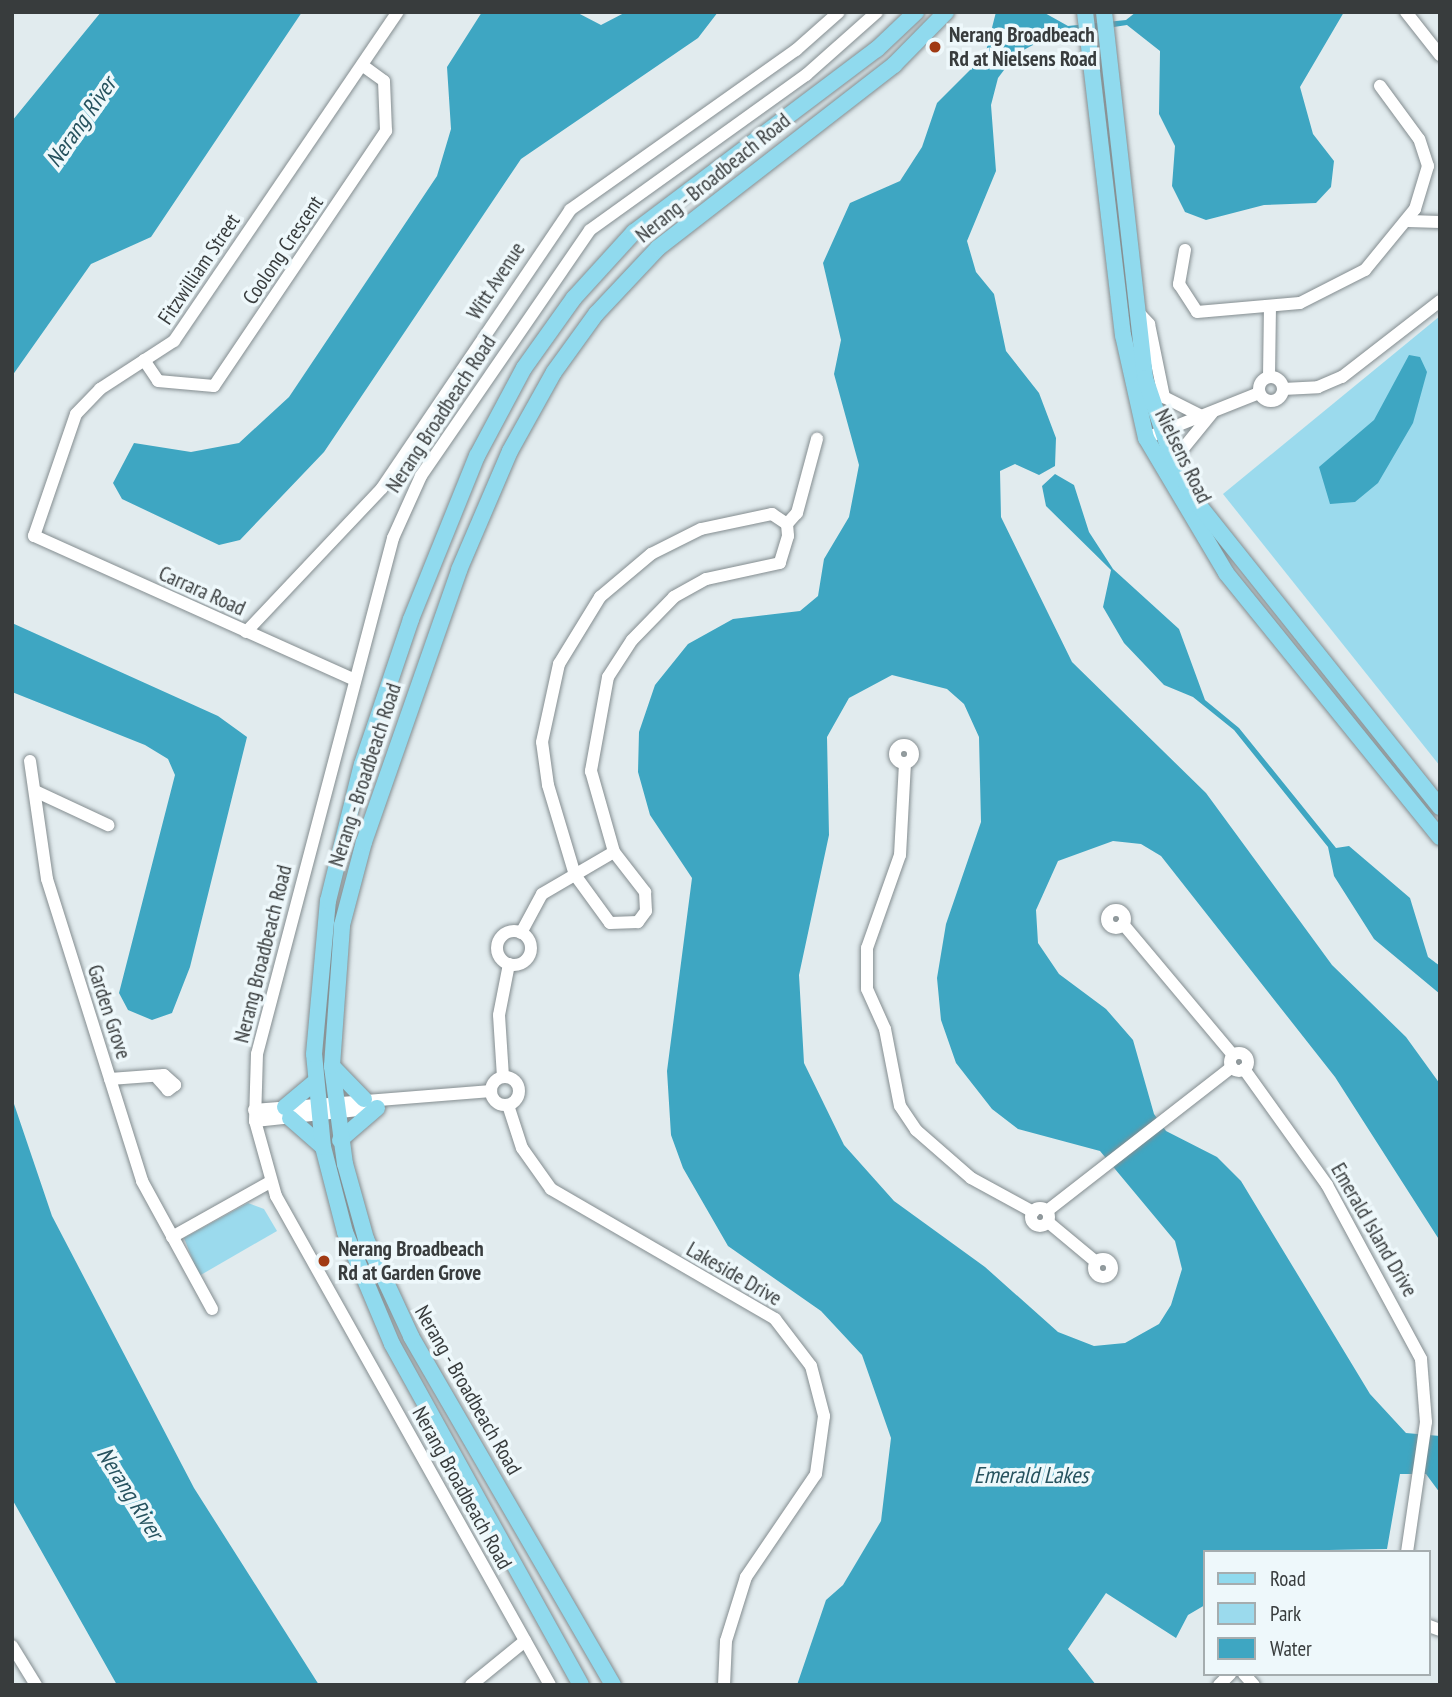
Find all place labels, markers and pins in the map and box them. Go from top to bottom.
place label: Nerang Broadbeach Rd at Nielsens Road [949,22,1097,72]
marker: Nerang Broadbeach Rd at Nielsens Road [927,39,943,55]
place label: Nerang Broadbeach Rd at Garden Grove [338,1236,484,1286]
marker: Nerang Broadbeach Rd at Garden Grove [316,1253,332,1269]

